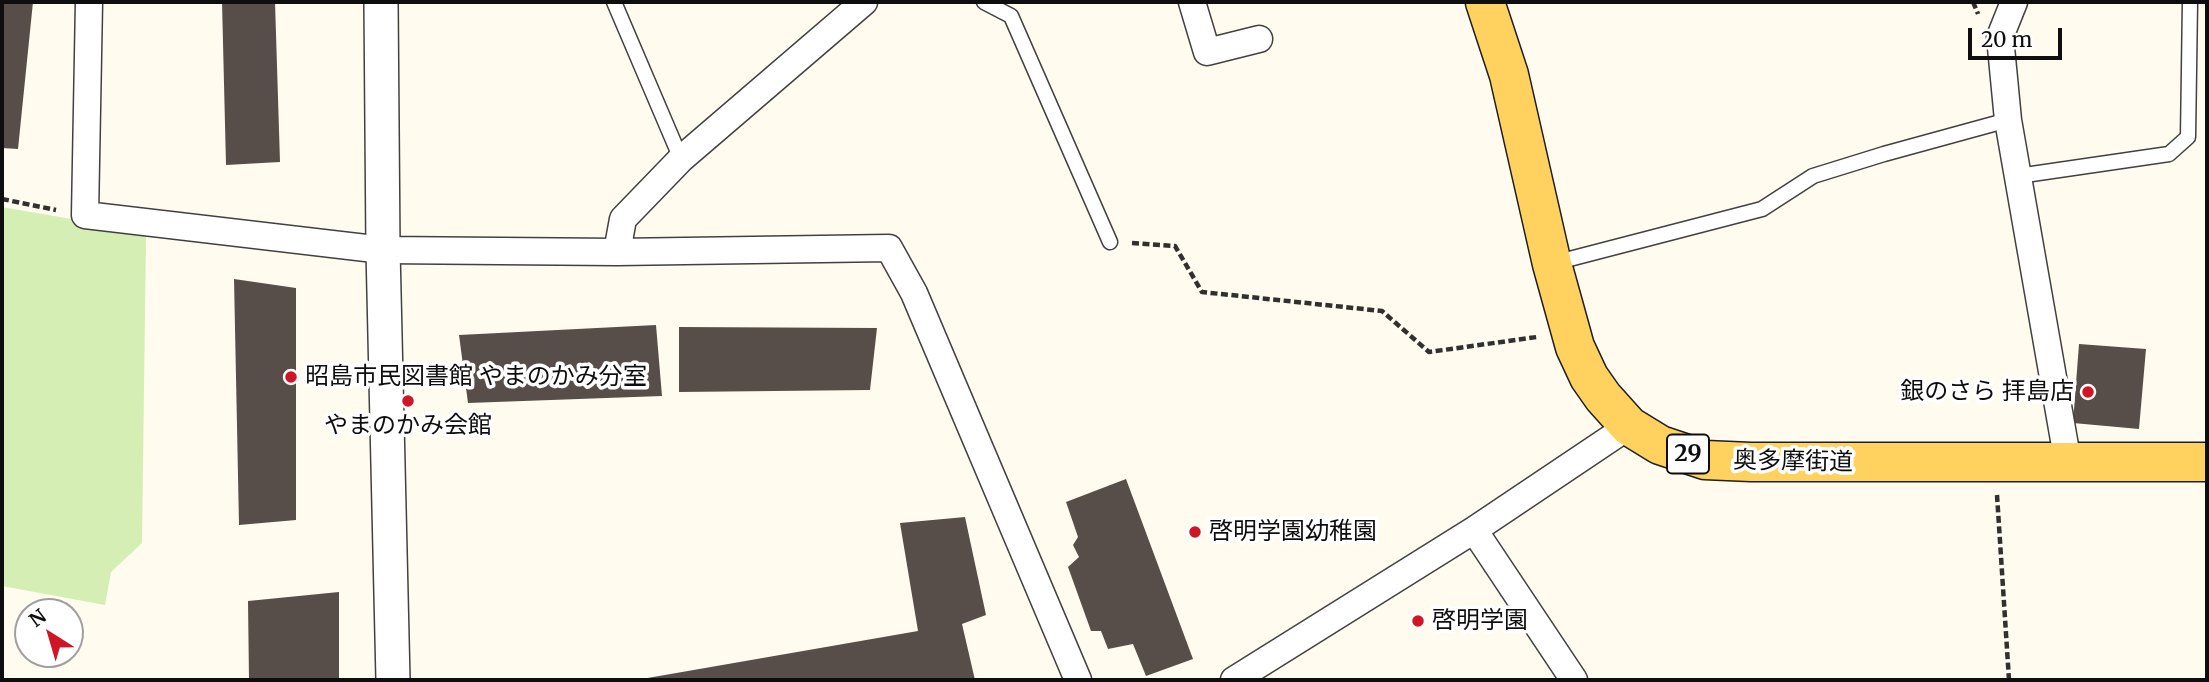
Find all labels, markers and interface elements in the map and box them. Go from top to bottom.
scale bar [1971,14,2066,58]
text: 20 m [1981,26,2032,53]
place label: 昭島市民図書館 やまのかみ分室 [305,363,647,391]
marker: 昭島市民図書館 やまのかみ分室 [283,369,299,385]
place label: 銀のさら 拝島店 [1900,378,2074,406]
marker: 銀のさら 拝島店 [2080,384,2096,400]
marker: やまのかみ会館 [400,393,416,409]
place label: やまのかみ会館 [324,412,492,440]
road number: 29 [1667,435,1709,474]
street label: 奥多摩街道 [1733,447,1853,477]
place label: 啓明学園幼稚園 [1209,518,1377,546]
marker: 啓明学園幼稚園 [1187,524,1203,540]
north arrow [14,598,84,668]
text: N [24,604,51,632]
place label: 啓明学園 [1432,607,1528,635]
marker: 啓明学園 [1410,613,1426,629]

